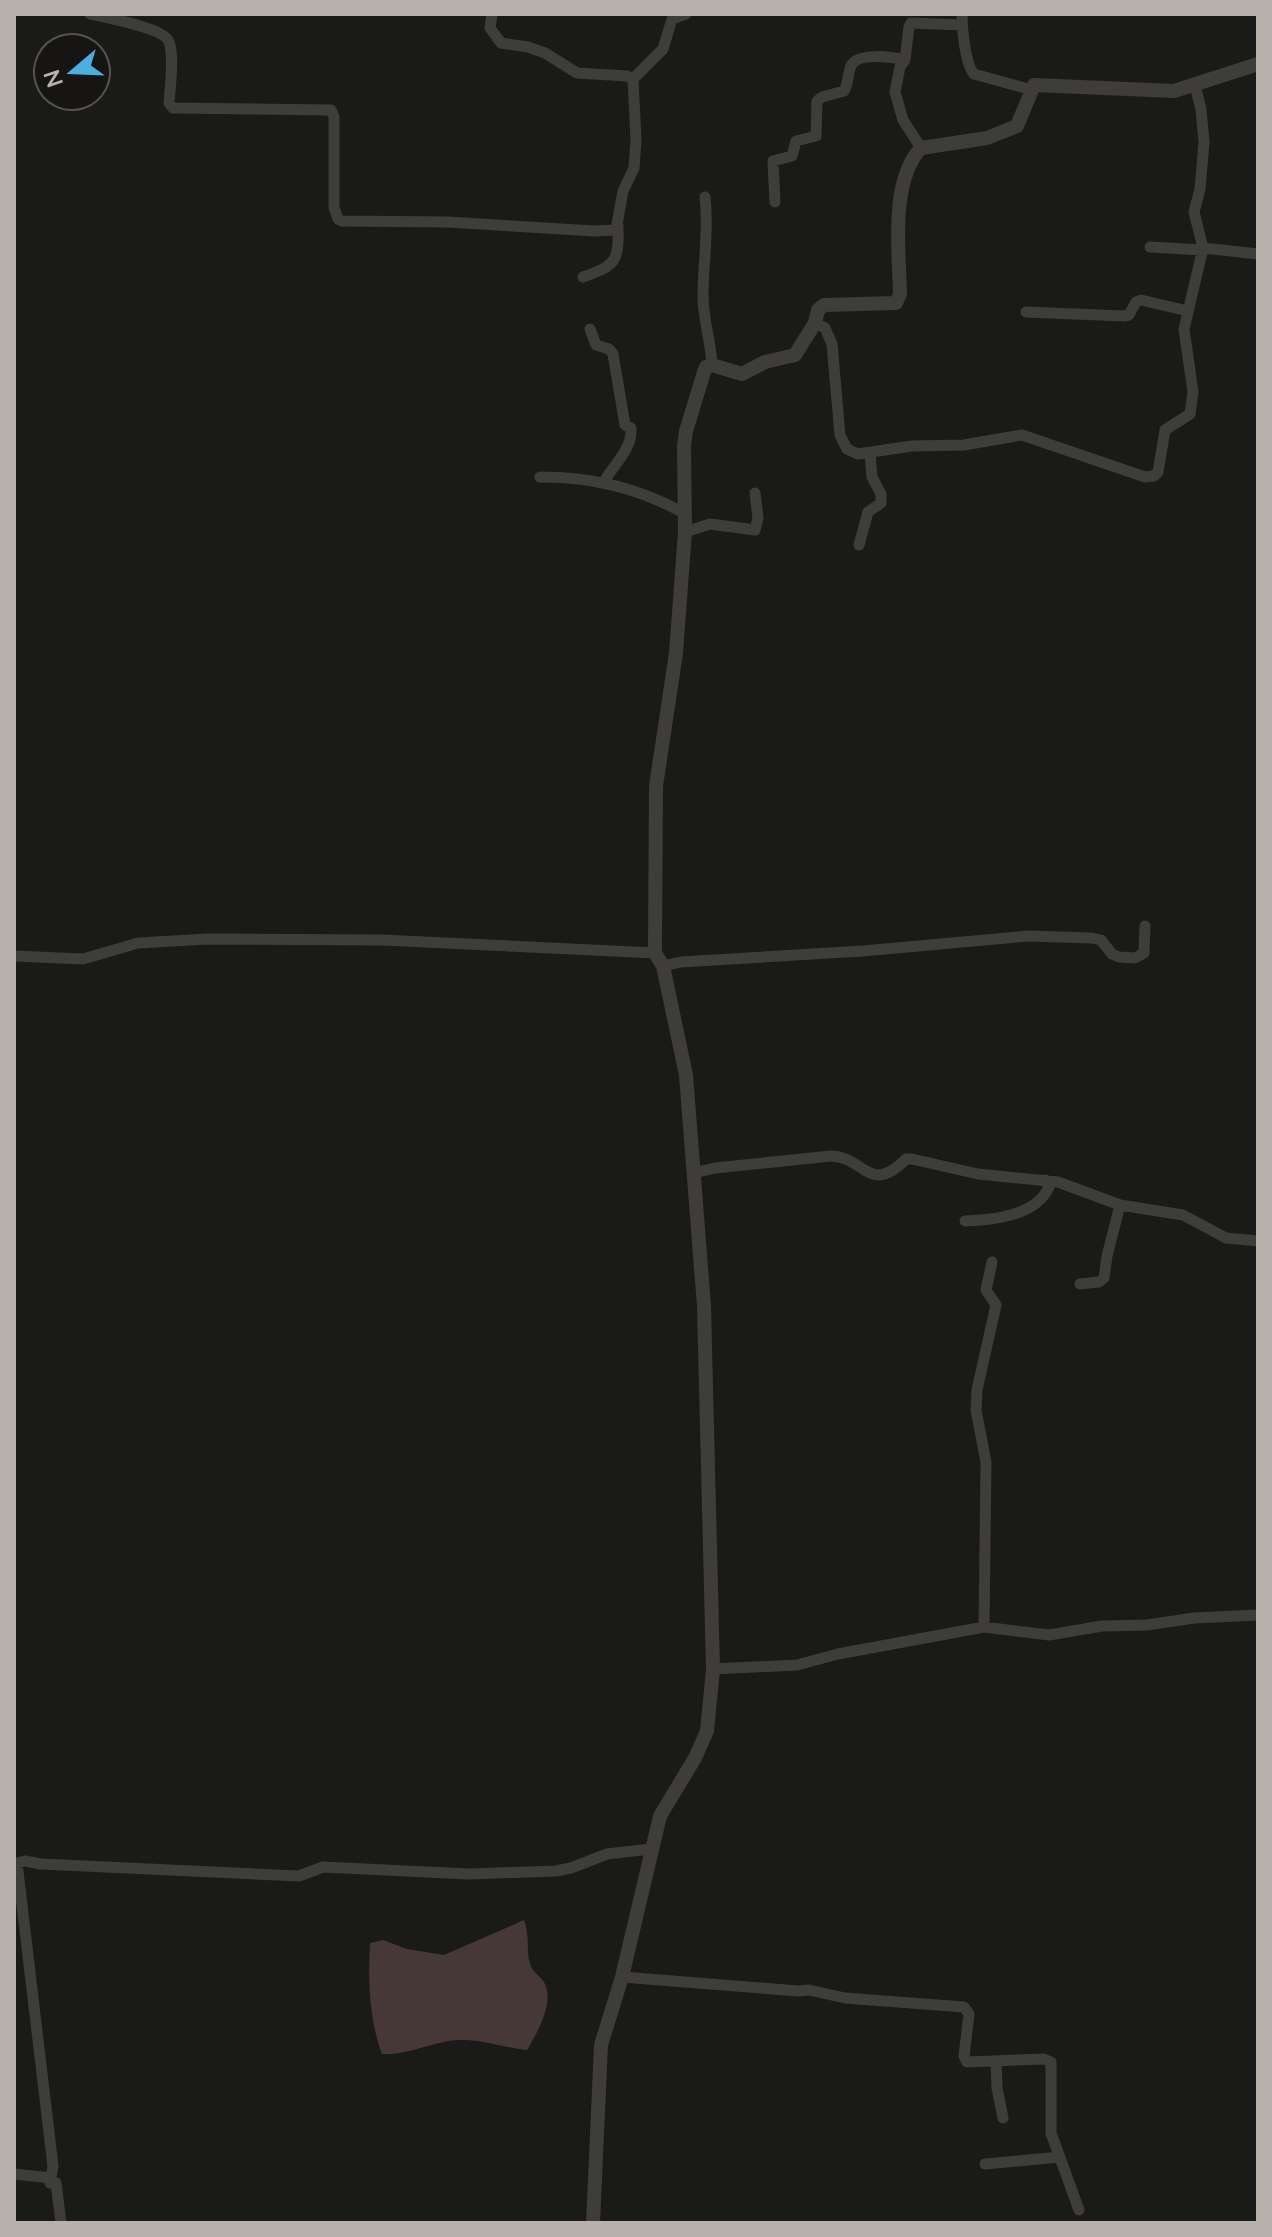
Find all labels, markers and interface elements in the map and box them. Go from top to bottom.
north arrow [32,32,112,112]
text: N [37,66,68,91]

